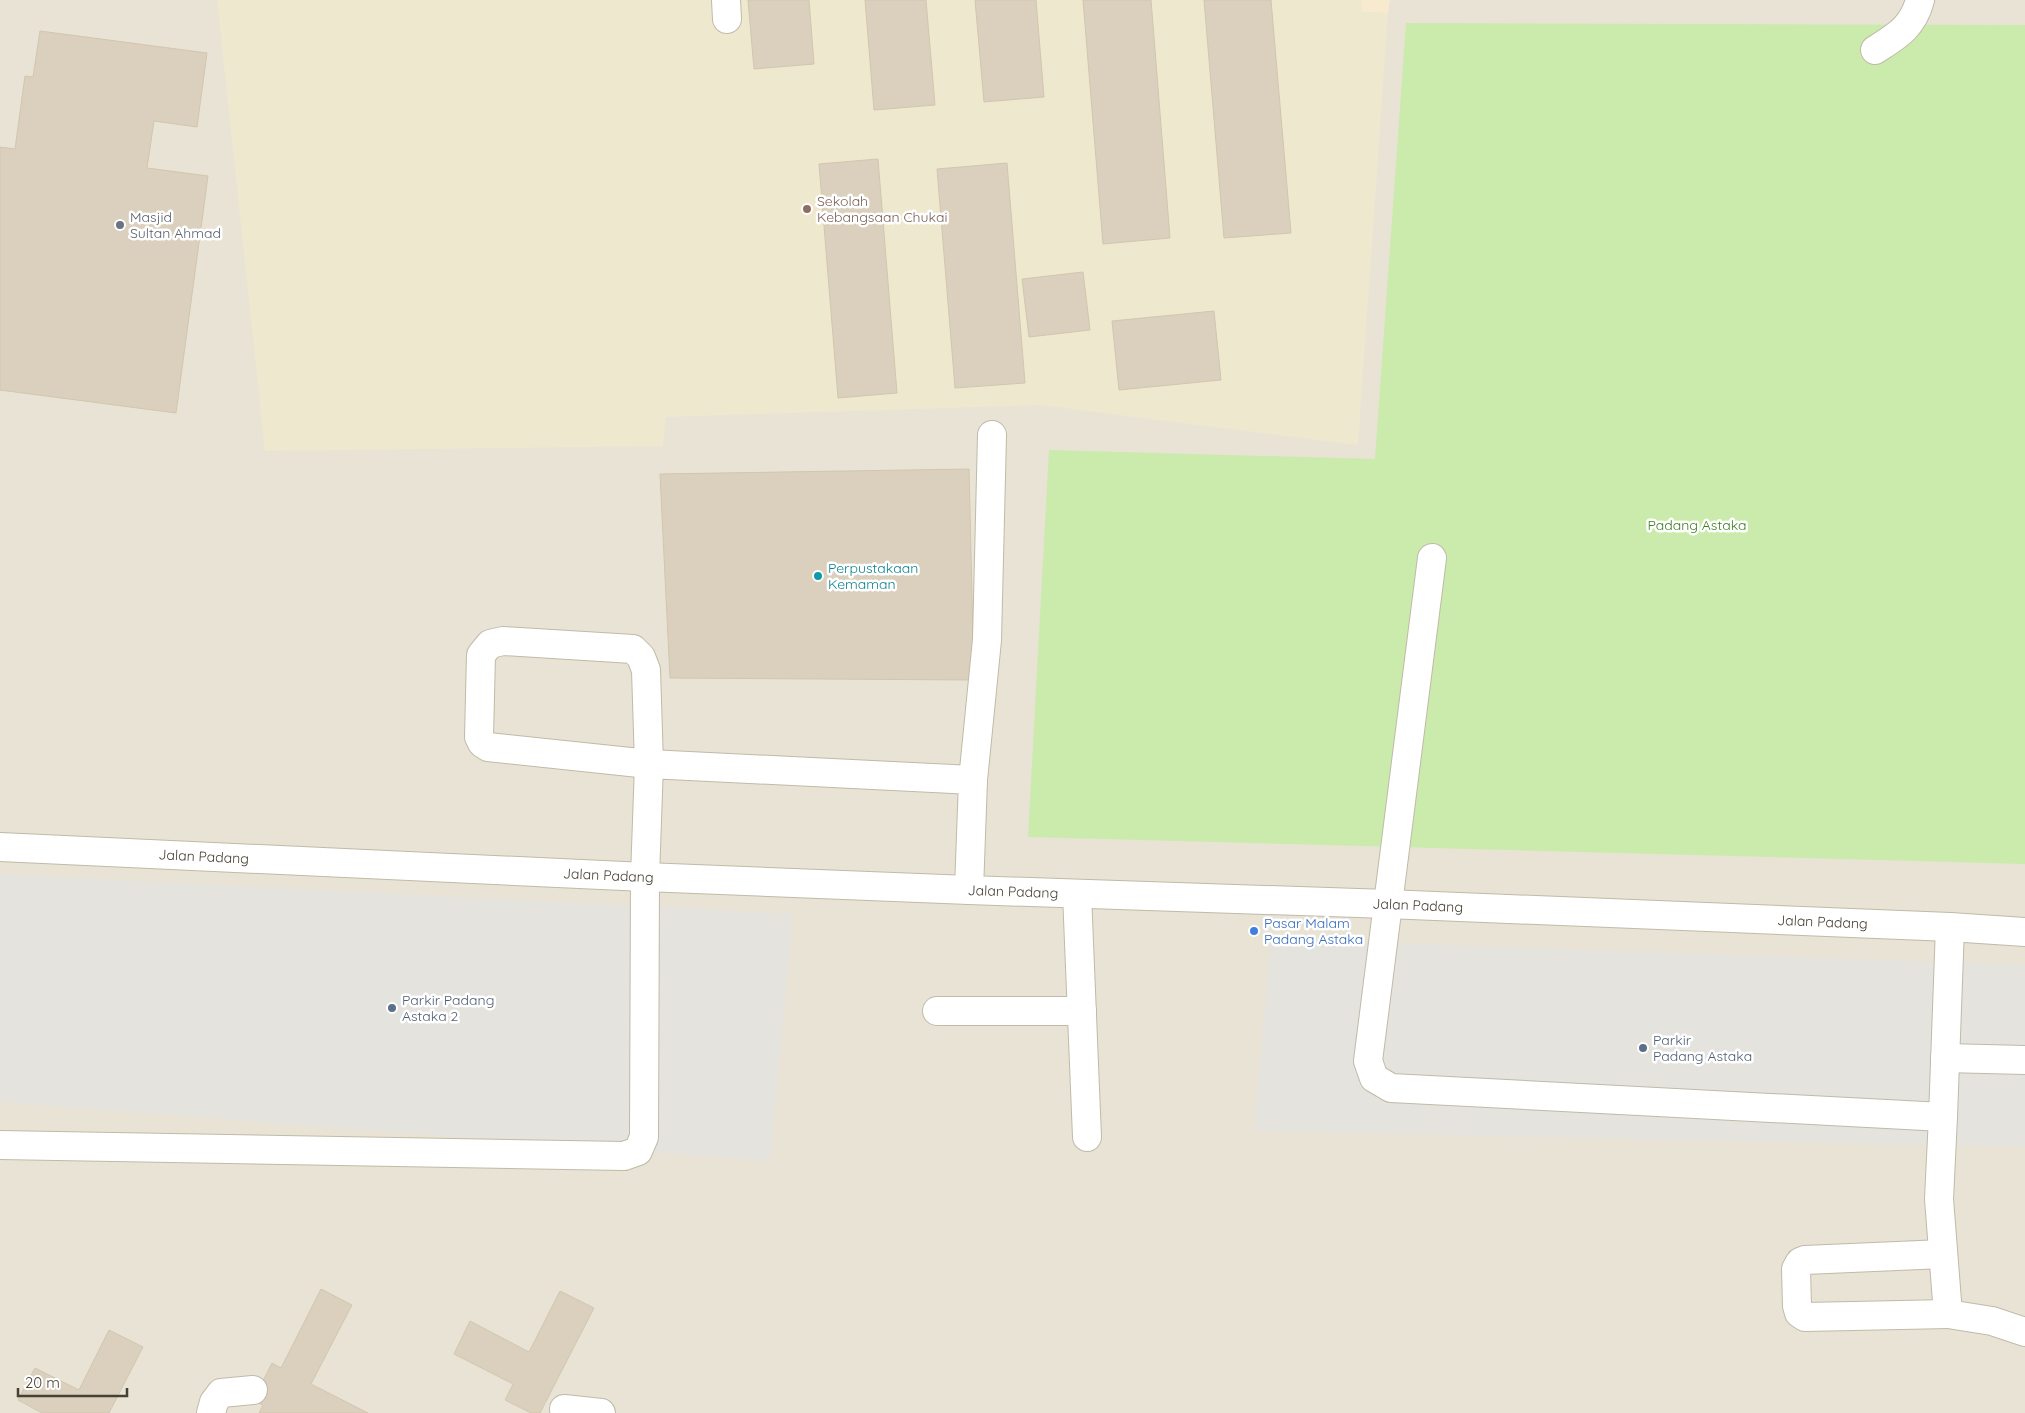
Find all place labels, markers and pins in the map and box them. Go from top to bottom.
place label: Sekolah Kebangsaan Chukai [817,192,947,226]
marker: Sekolah Kebangsaan Chukai [801,203,813,215]
place label: Masjid Sultan Ahmad [130,208,221,242]
marker: Masjid Sultan Ahmad [114,219,126,231]
place label: Perpustakaan Kemaman [828,559,918,593]
marker: Perpustakaan Kemaman [812,570,824,582]
place label: Pasar Malam Padang Astaka [1264,914,1363,948]
marker: Pasar Malam Padang Astaka [1248,925,1260,937]
place label: Parkir Padang Astaka 2 [402,991,494,1025]
marker: Parkir Padang Astaka 2 [386,1002,398,1014]
place label: Parkir Padang Astaka [1653,1031,1752,1065]
marker: Parkir Padang Astaka [1637,1042,1649,1054]

